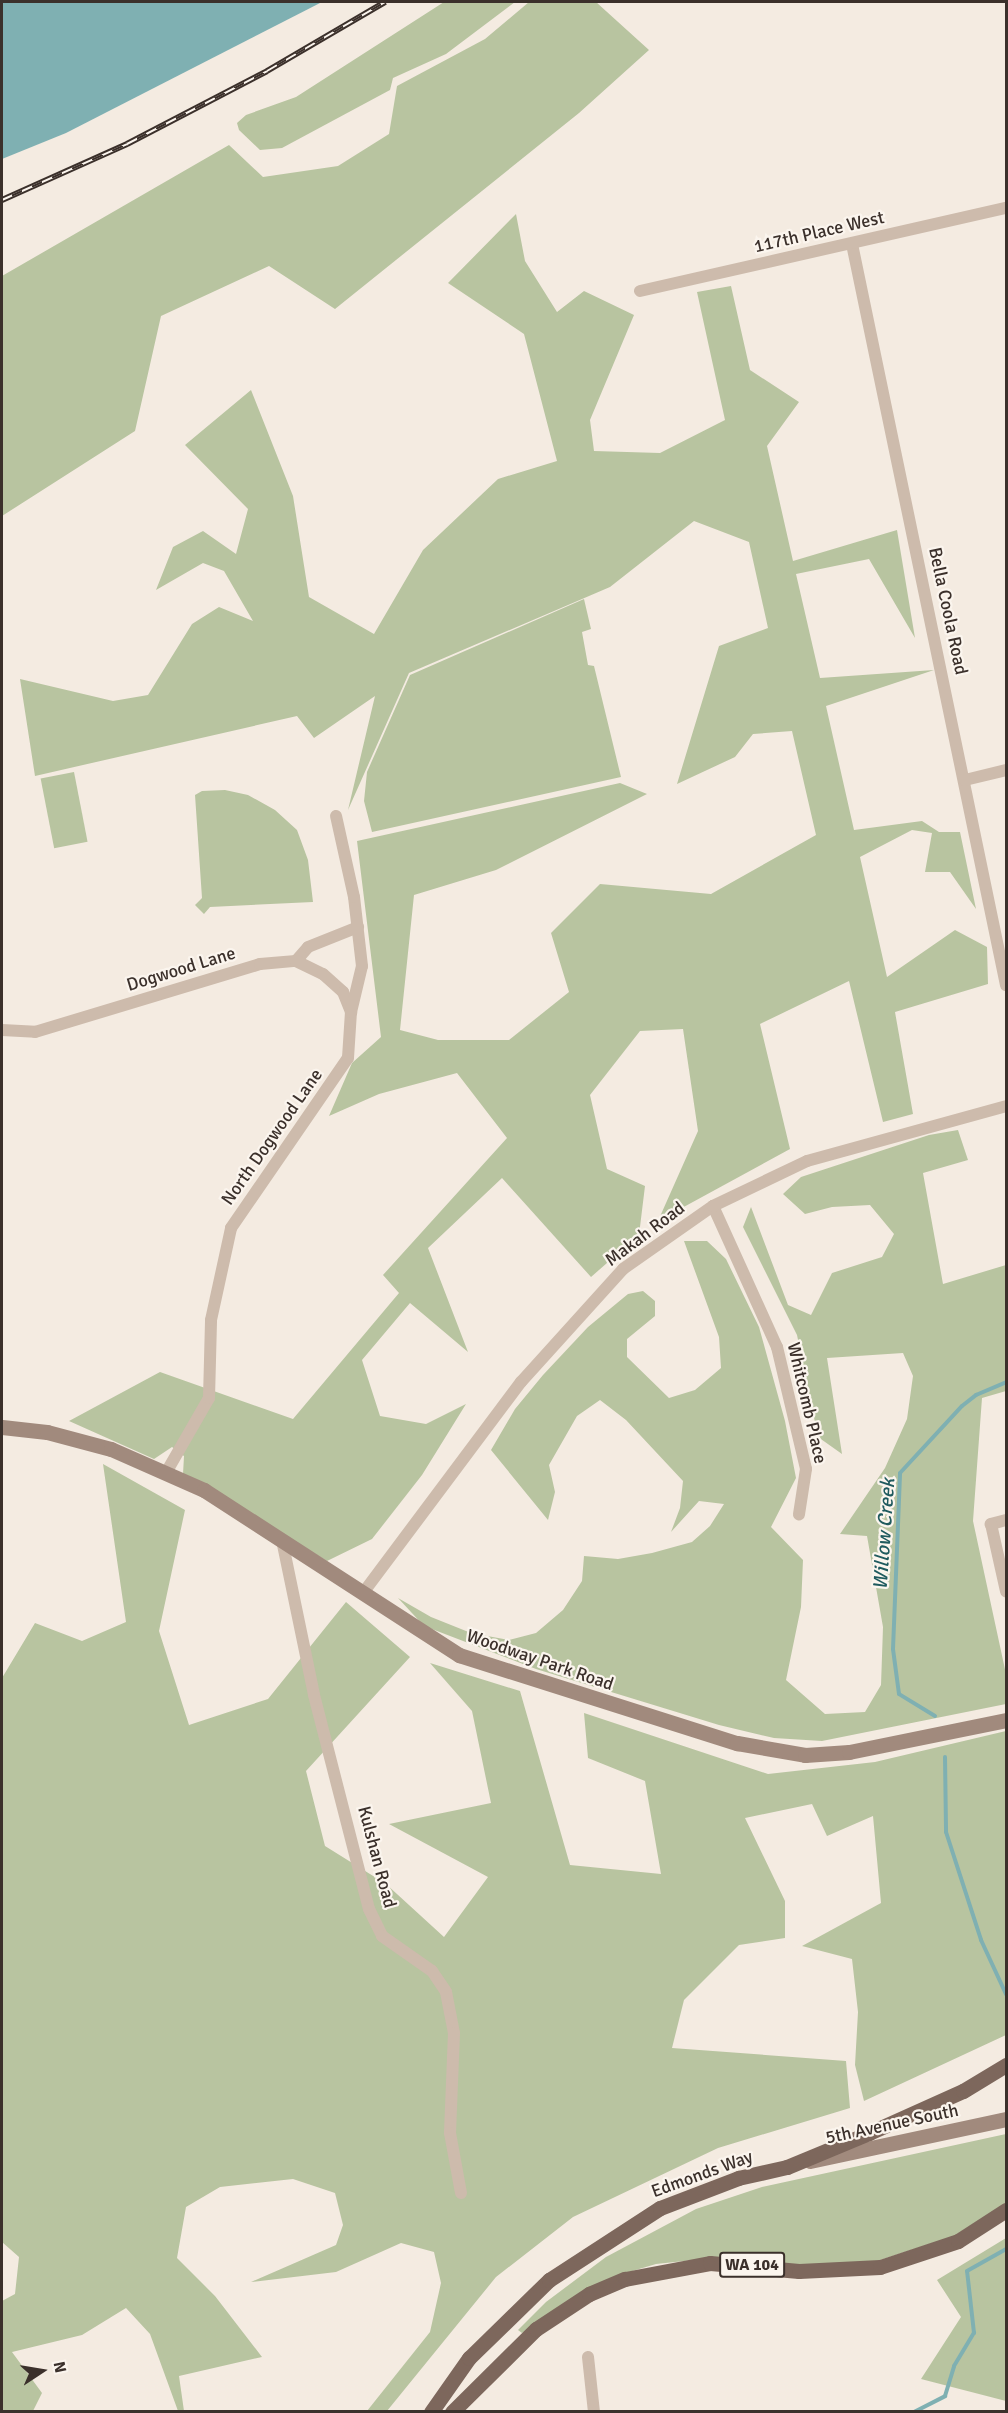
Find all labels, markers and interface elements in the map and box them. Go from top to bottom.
street label: 117th Place West [752,207,886,257]
street label: Bella Coola Road [924,545,972,677]
street label: Dogwood Lane [124,942,238,996]
street label: North Dogwood Lane [217,1065,327,1209]
street label: Makah Road [601,1197,689,1271]
street label: Whitcomb Place [783,1340,831,1466]
water label: Willow Creek [868,1477,900,1591]
street label: Woodway Park Road [464,1625,616,1695]
street label: Kulshan Road [353,1804,401,1910]
street label: 5th Avenue South [824,2099,960,2149]
street label: Edmonds Way [648,2146,756,2202]
road number: WA 104 [719,2252,785,2278]
north arrow [12,2341,72,2401]
text: N [49,2360,71,2375]

